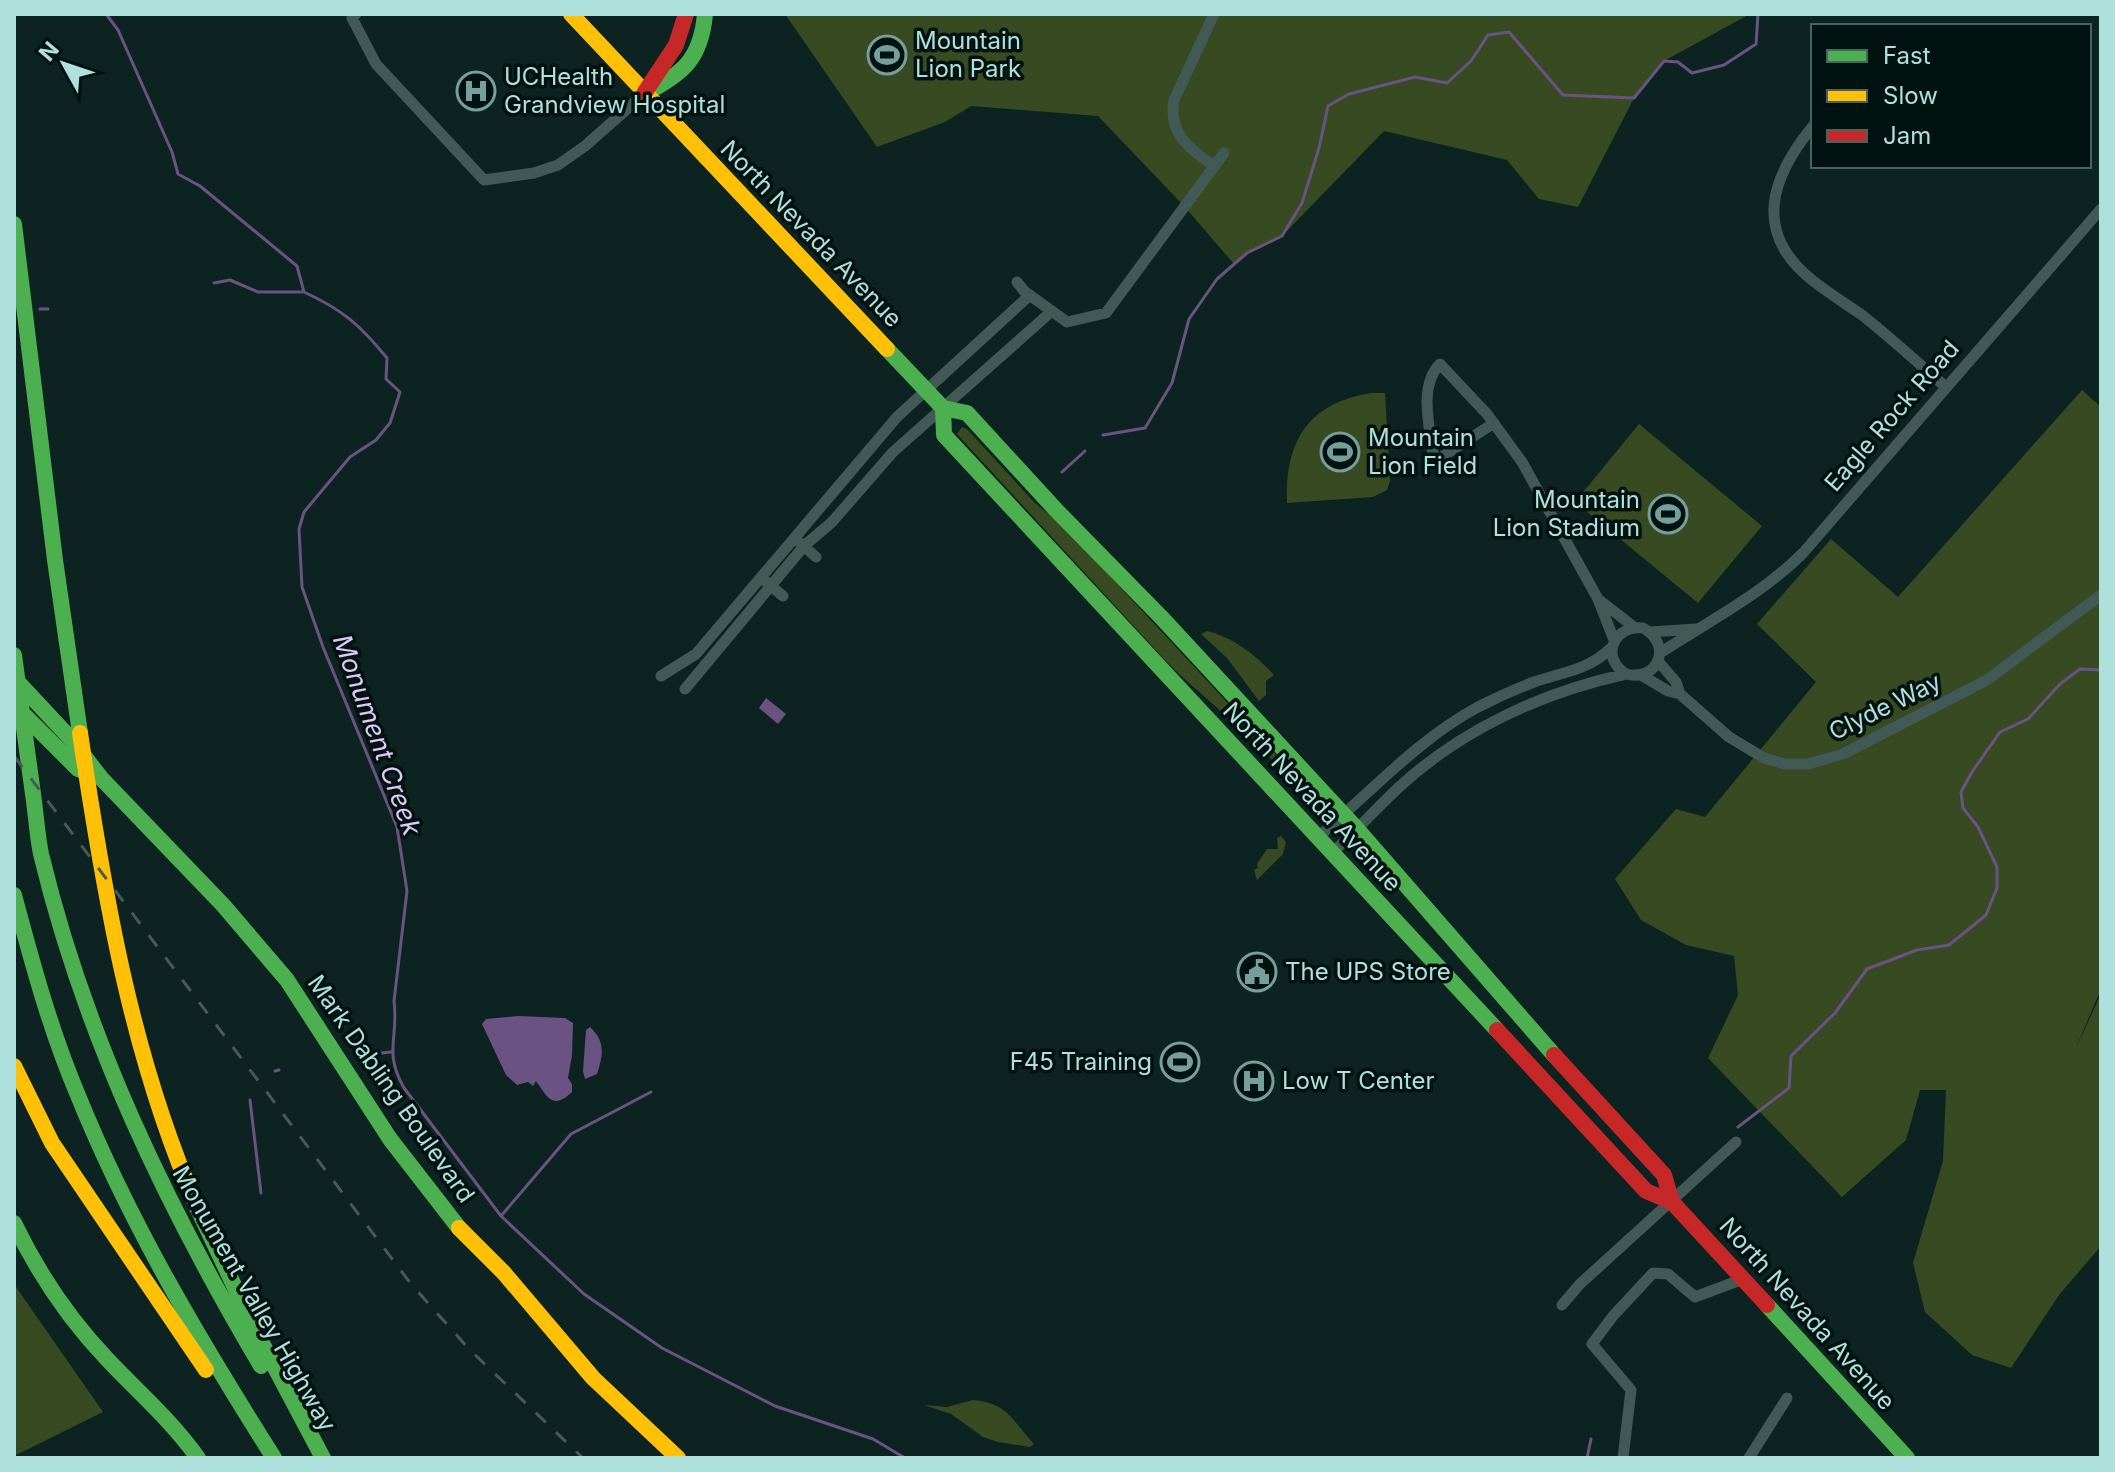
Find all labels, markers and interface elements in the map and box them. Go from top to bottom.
north arrow [24,24,104,104]
legend [1811,24,2091,168]
place label: Mountain Lion Park [915,26,1021,83]
sports icon: Mountain Lion Park [866,34,908,76]
text: N [33,36,64,66]
text: Fast [1883,41,1931,70]
place label: UCHealth Grandview Hospital [504,62,725,119]
hospital icon: UCHealth Grandview Hospital [455,70,497,112]
text: Slow [1883,81,1938,110]
text: Jam [1883,121,1931,150]
street label: North Nevada Avenue [715,134,908,333]
street label: Eagle Rock Road [1818,334,1965,497]
place label: Mountain Lion Field [1368,423,1477,480]
sports icon: Mountain Lion Field [1319,431,1361,473]
place label: Mountain Lion Stadium [1493,485,1640,542]
sports icon: Mountain Lion Stadium [1647,493,1689,535]
water label: Monument Creek [327,630,428,840]
street label: Clyde Way [1824,667,1946,746]
street label: North Nevada Avenue [1217,696,1408,897]
public building icon: The UPS Store [1236,951,1278,993]
place label: The UPS Store [1285,957,1451,986]
street label: Mark Dabling Boulevard [302,969,481,1208]
sports icon: F45 Training [1159,1041,1201,1083]
place label: F45 Training [1010,1047,1152,1076]
hospital icon: Low T Center [1233,1060,1275,1102]
place label: Low T Center [1282,1066,1435,1095]
street label: Monument Valley Highway [167,1161,342,1436]
street label: North Nevada Avenue [1714,1212,1901,1416]

